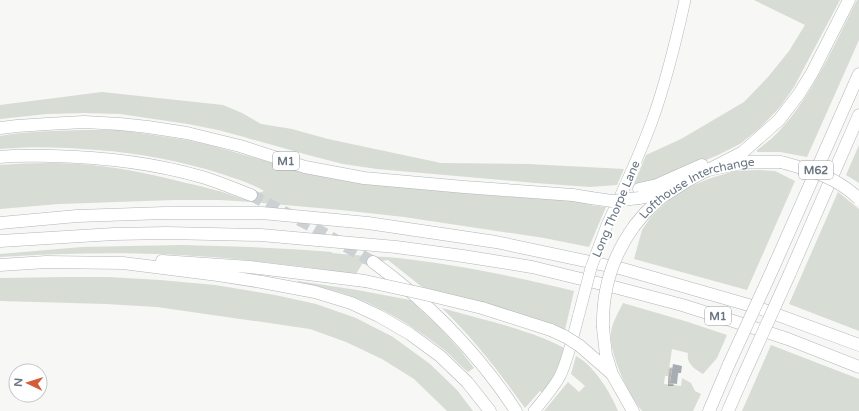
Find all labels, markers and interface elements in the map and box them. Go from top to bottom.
road number: M1 [273,152,299,170]
street label: Lofthouse Interchange [636,155,755,221]
street label: Long Thorpe Lane [589,158,643,260]
road number: M62 [799,161,833,179]
road number: M1 [705,307,731,325]
north arrow [8,363,48,403]
text: N [12,377,25,387]

